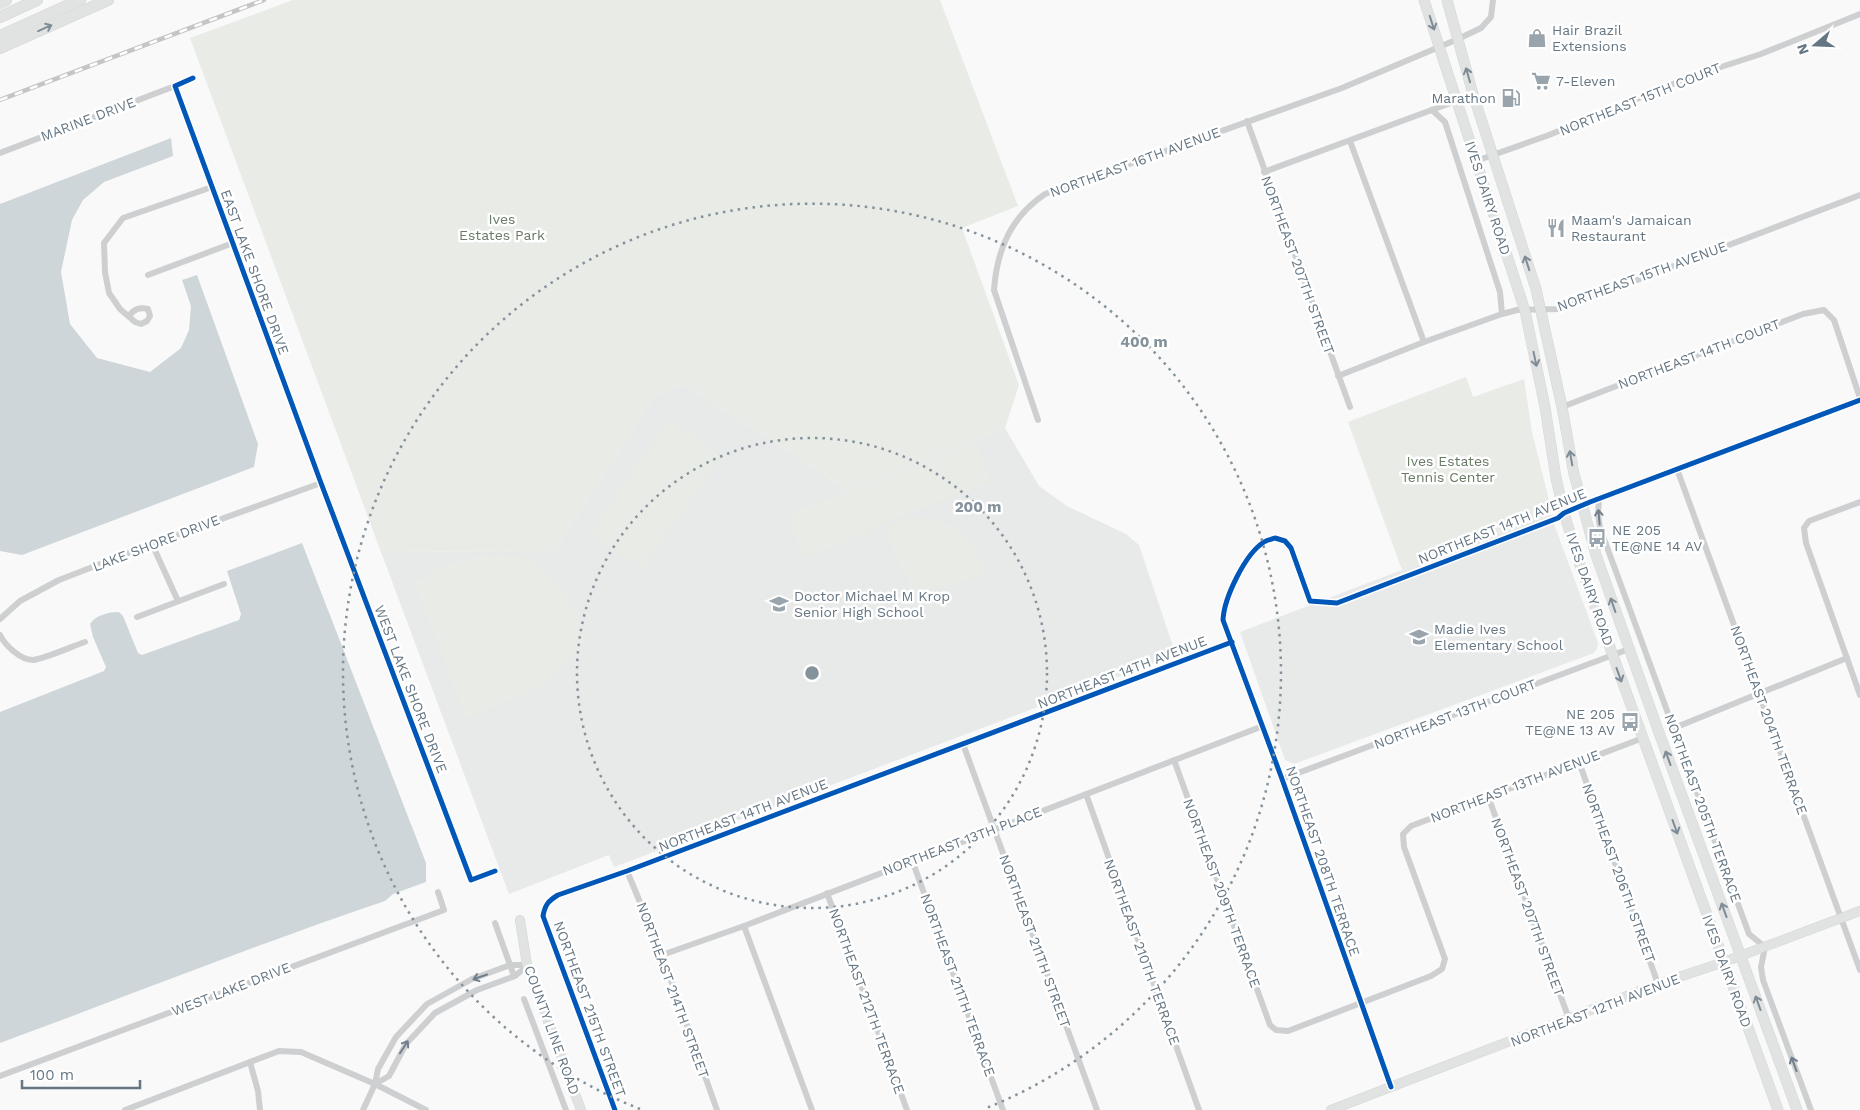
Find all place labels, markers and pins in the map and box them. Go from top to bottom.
place label: Hair Brazil Extensions [1552,22,1627,54]
shop icon: Hair Brazil Extensions [1526,27,1548,49]
supermarket icon: 7-Eleven [1530,70,1552,92]
place label: 7-Eleven [1556,73,1615,89]
fuel station icon: Marathon [1500,87,1522,109]
place label: Marathon [1431,90,1496,106]
place label: Maam's Jamaican Restaurant [1571,212,1692,244]
restaurant icon: Maam's Jamaican Restaurant [1545,217,1567,239]
place label: NE 205 TE@NE 14 AV [1612,522,1702,554]
bus stop icon: NE 205 TE@NE 14 AV [1586,527,1608,549]
place label: Doctor Michael M Krop Senior High School [794,588,950,620]
school or university icon: Doctor Michael M Krop Senior High School [768,593,790,615]
place label: Madie Ives Elementary School [1434,621,1564,653]
school or university icon: Madie Ives Elementary School [1408,626,1430,648]
centre of rings [803,664,821,682]
place label: NE 205 TE@NE 13 AV [1525,706,1615,738]
bus stop icon: NE 205 TE@NE 13 AV [1619,711,1641,733]

